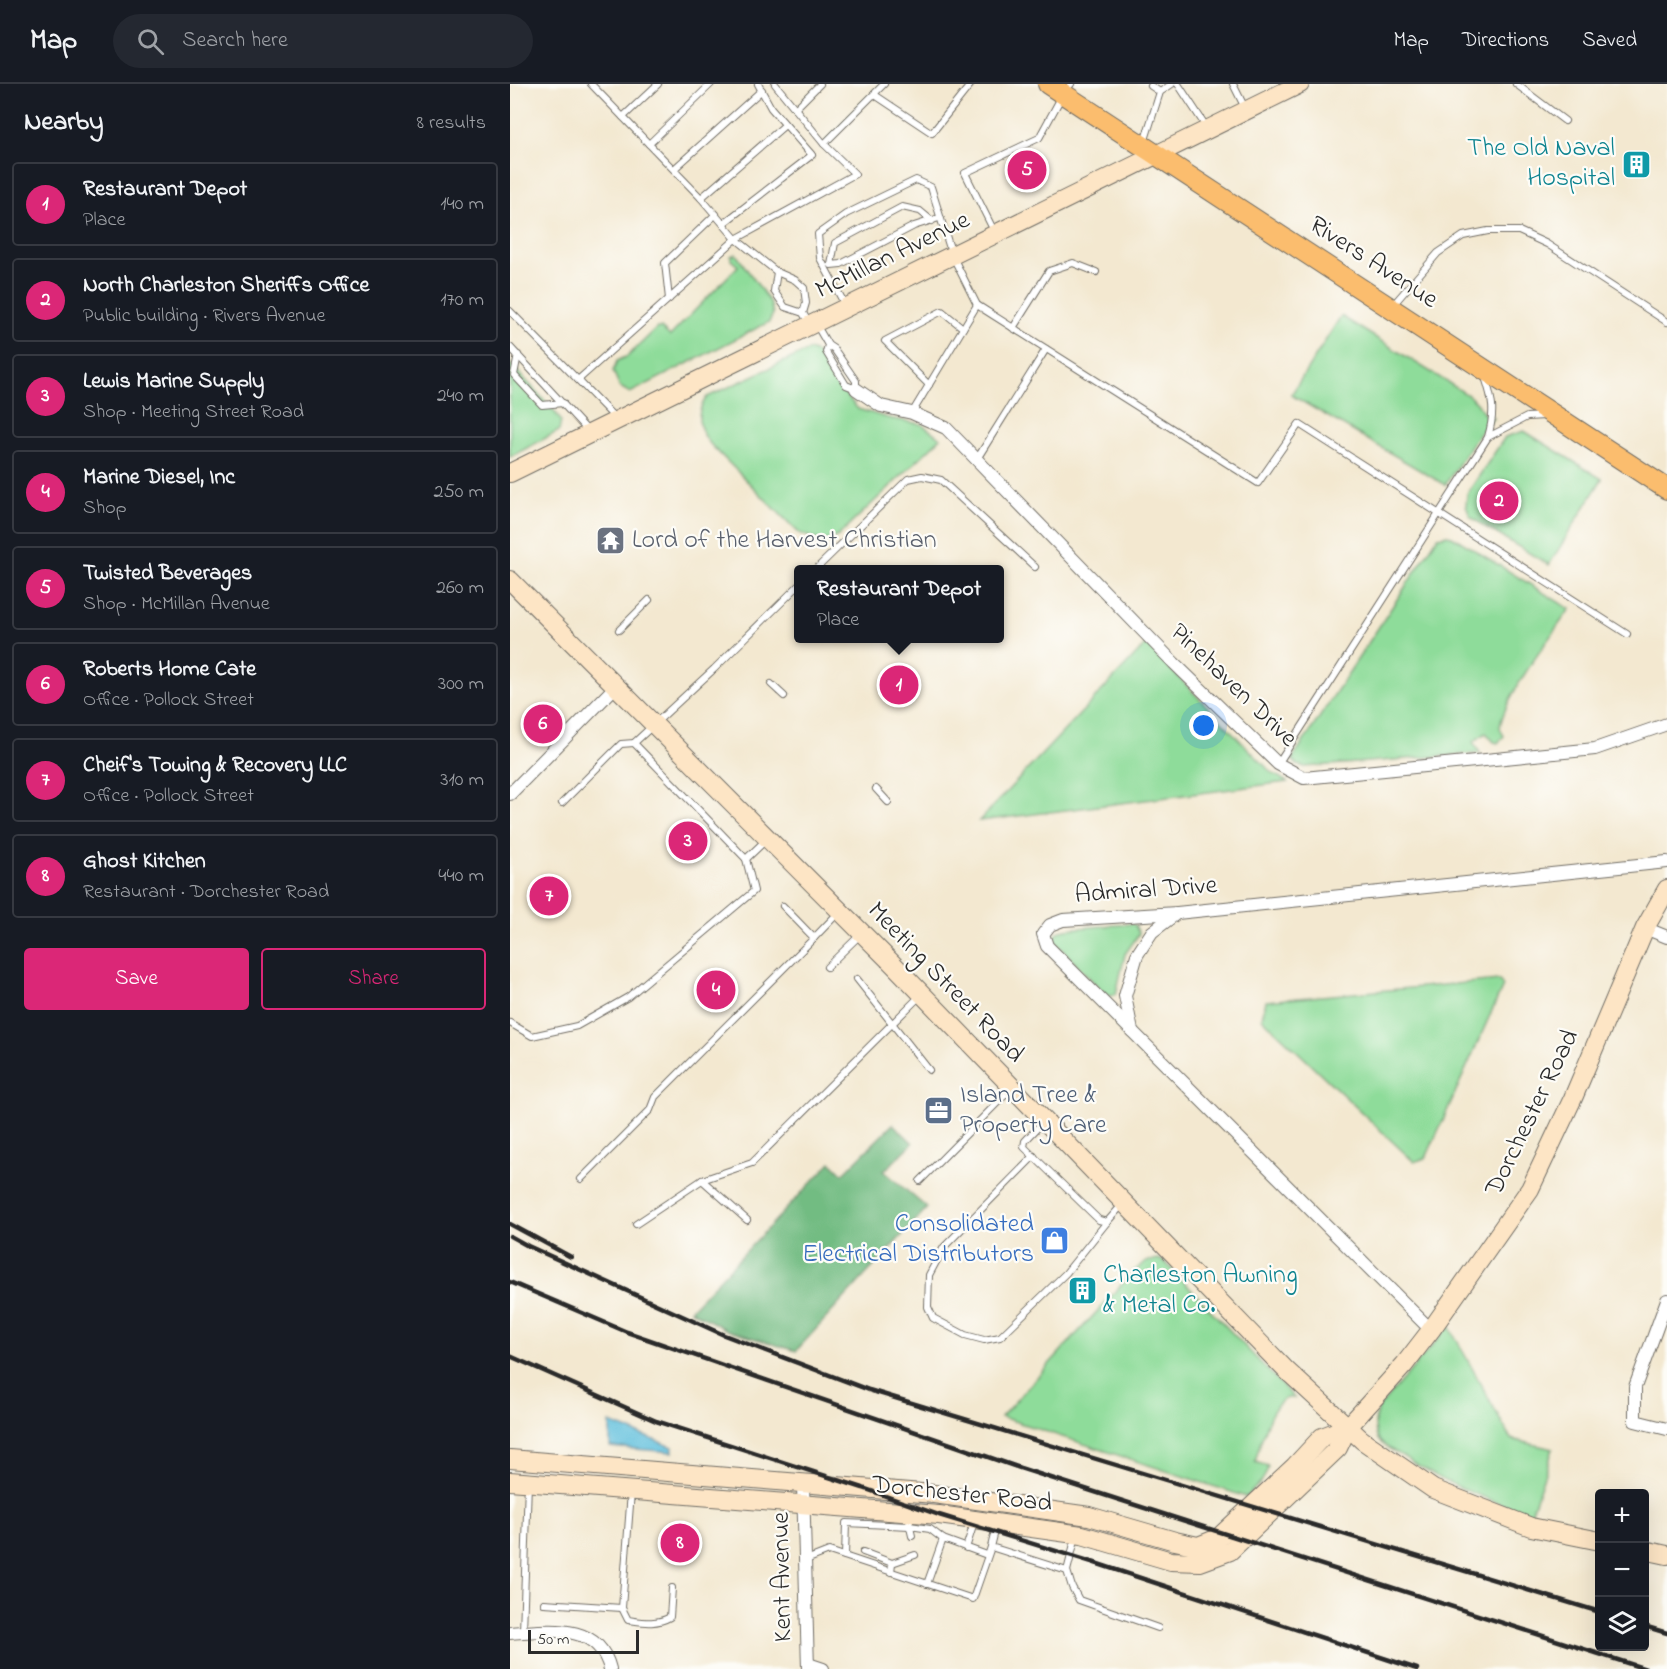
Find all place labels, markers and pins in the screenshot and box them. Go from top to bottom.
place label: The Old Naval Hospital [1467,130,1615,198]
pin: 5 [1008,148,1046,193]
building icon: The Old Naval Hospital [1620,148,1652,180]
pin: 2 [1480,478,1518,524]
place label: Lord of the Harvest Christian [632,522,937,560]
temple icon: Lord of the Harvest Christian [595,525,627,557]
pin: 1 [880,662,918,708]
pin: 6 [524,702,562,746]
pin: 3 [668,818,708,864]
pin: 7 [530,874,568,918]
pin: 4 [696,968,736,1012]
place label: Island Tree & Property Care [960,1077,1107,1145]
office icon: Island Tree & Property Care [923,1095,955,1127]
place label: Consolidated Electrical Distributors [802,1206,1034,1274]
shop icon: Consolidated Electrical Distributors [1039,1224,1071,1256]
place label: Charleston Awning & Metal Co. [1103,1257,1298,1325]
building icon: Charleston Awning & Metal Co. [1066,1275,1098,1307]
pin: 8 [660,1520,700,1566]

